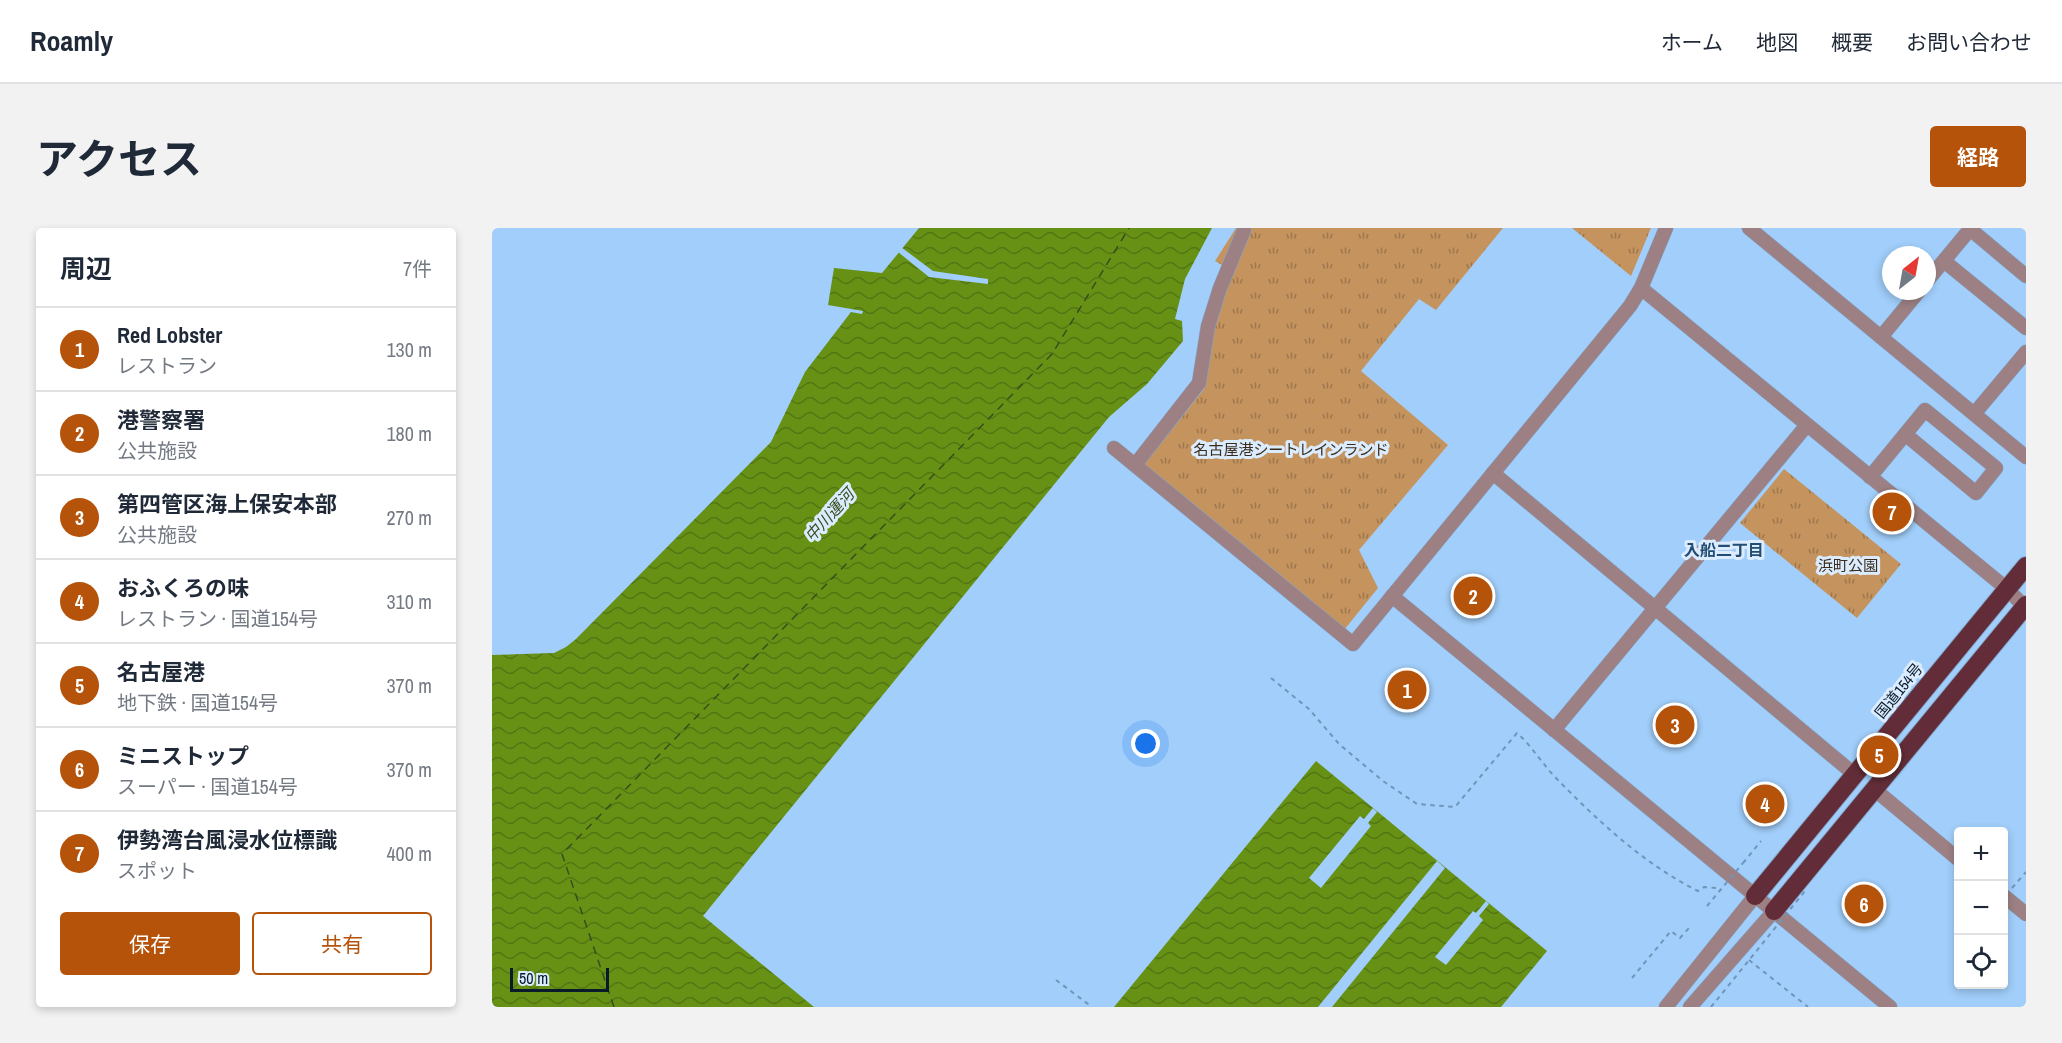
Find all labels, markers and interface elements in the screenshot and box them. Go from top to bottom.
text: Roamly [30,22,113,60]
text: ホーム [1661,28,1723,57]
text: 地図 [1756,28,1798,57]
text: 概要 [1831,28,1873,57]
text: お問い合わせ [1906,28,2032,57]
button: 経路 [1930,126,2026,187]
text: アクセス [36,131,202,187]
north arrow [1882,246,1936,300]
text: 周辺 [60,251,112,286]
text: 7件 [403,255,432,282]
text: Red Lobster [117,320,222,350]
text: 1 [75,336,84,363]
text: 130 m [386,336,432,363]
text: レストラン [117,352,217,379]
text: 港警察署 [117,405,205,435]
text: 2 [75,420,84,447]
text: 180 m [386,420,432,447]
text: 公共施設 [117,437,197,464]
park label: 名古屋港シートレインランド [1193,439,1389,460]
water label: 中川運河 [799,482,861,546]
text: 第四管区海上保安本部 [117,489,337,519]
pin: 7 [1872,490,1912,534]
text: 3 [75,504,84,531]
text: 270 m [386,504,432,531]
text: 公共施設 [117,521,197,548]
district label: 入船二丁目 [1684,539,1764,561]
park label: 浜町公園 [1818,555,1878,576]
text: おふくろの味 [117,573,249,603]
pin: 2 [1454,574,1492,619]
text: 4 [75,588,84,615]
text: 310 m [386,588,432,615]
text: レストラン · 国道154号 [117,605,318,632]
text: 名古屋港 [117,657,205,687]
street label: 国道154号 [1870,659,1927,723]
pin: 1 [1388,668,1426,712]
text: 5 [75,672,84,699]
text: 370 m [386,672,432,699]
text: 地下鉄 · 国道154号 [117,689,278,716]
pin: 3 [1656,702,1694,748]
your location [1131,729,1160,758]
pin: 5 [1860,732,1898,778]
text: ミニストップ [117,741,249,771]
text: 6 [75,756,84,783]
text: 370 m [386,756,432,783]
text: スーパー · 国道154号 [117,773,298,800]
pin: 4 [1746,782,1784,826]
text: 伊勢湾台風浸水位標識 [117,825,337,855]
map controls [1954,827,2008,989]
button: + [1954,827,2008,881]
text: 7 [75,840,84,867]
text: 400 m [386,840,432,867]
text: スポット [117,857,197,884]
button: − [1954,881,2008,935]
pin: 6 [1844,882,1884,926]
button: 保存 [60,912,240,975]
button: 共有 [252,912,432,975]
button: locate [1954,935,2008,989]
scale bar [510,965,609,992]
text: 50 m [519,967,548,989]

